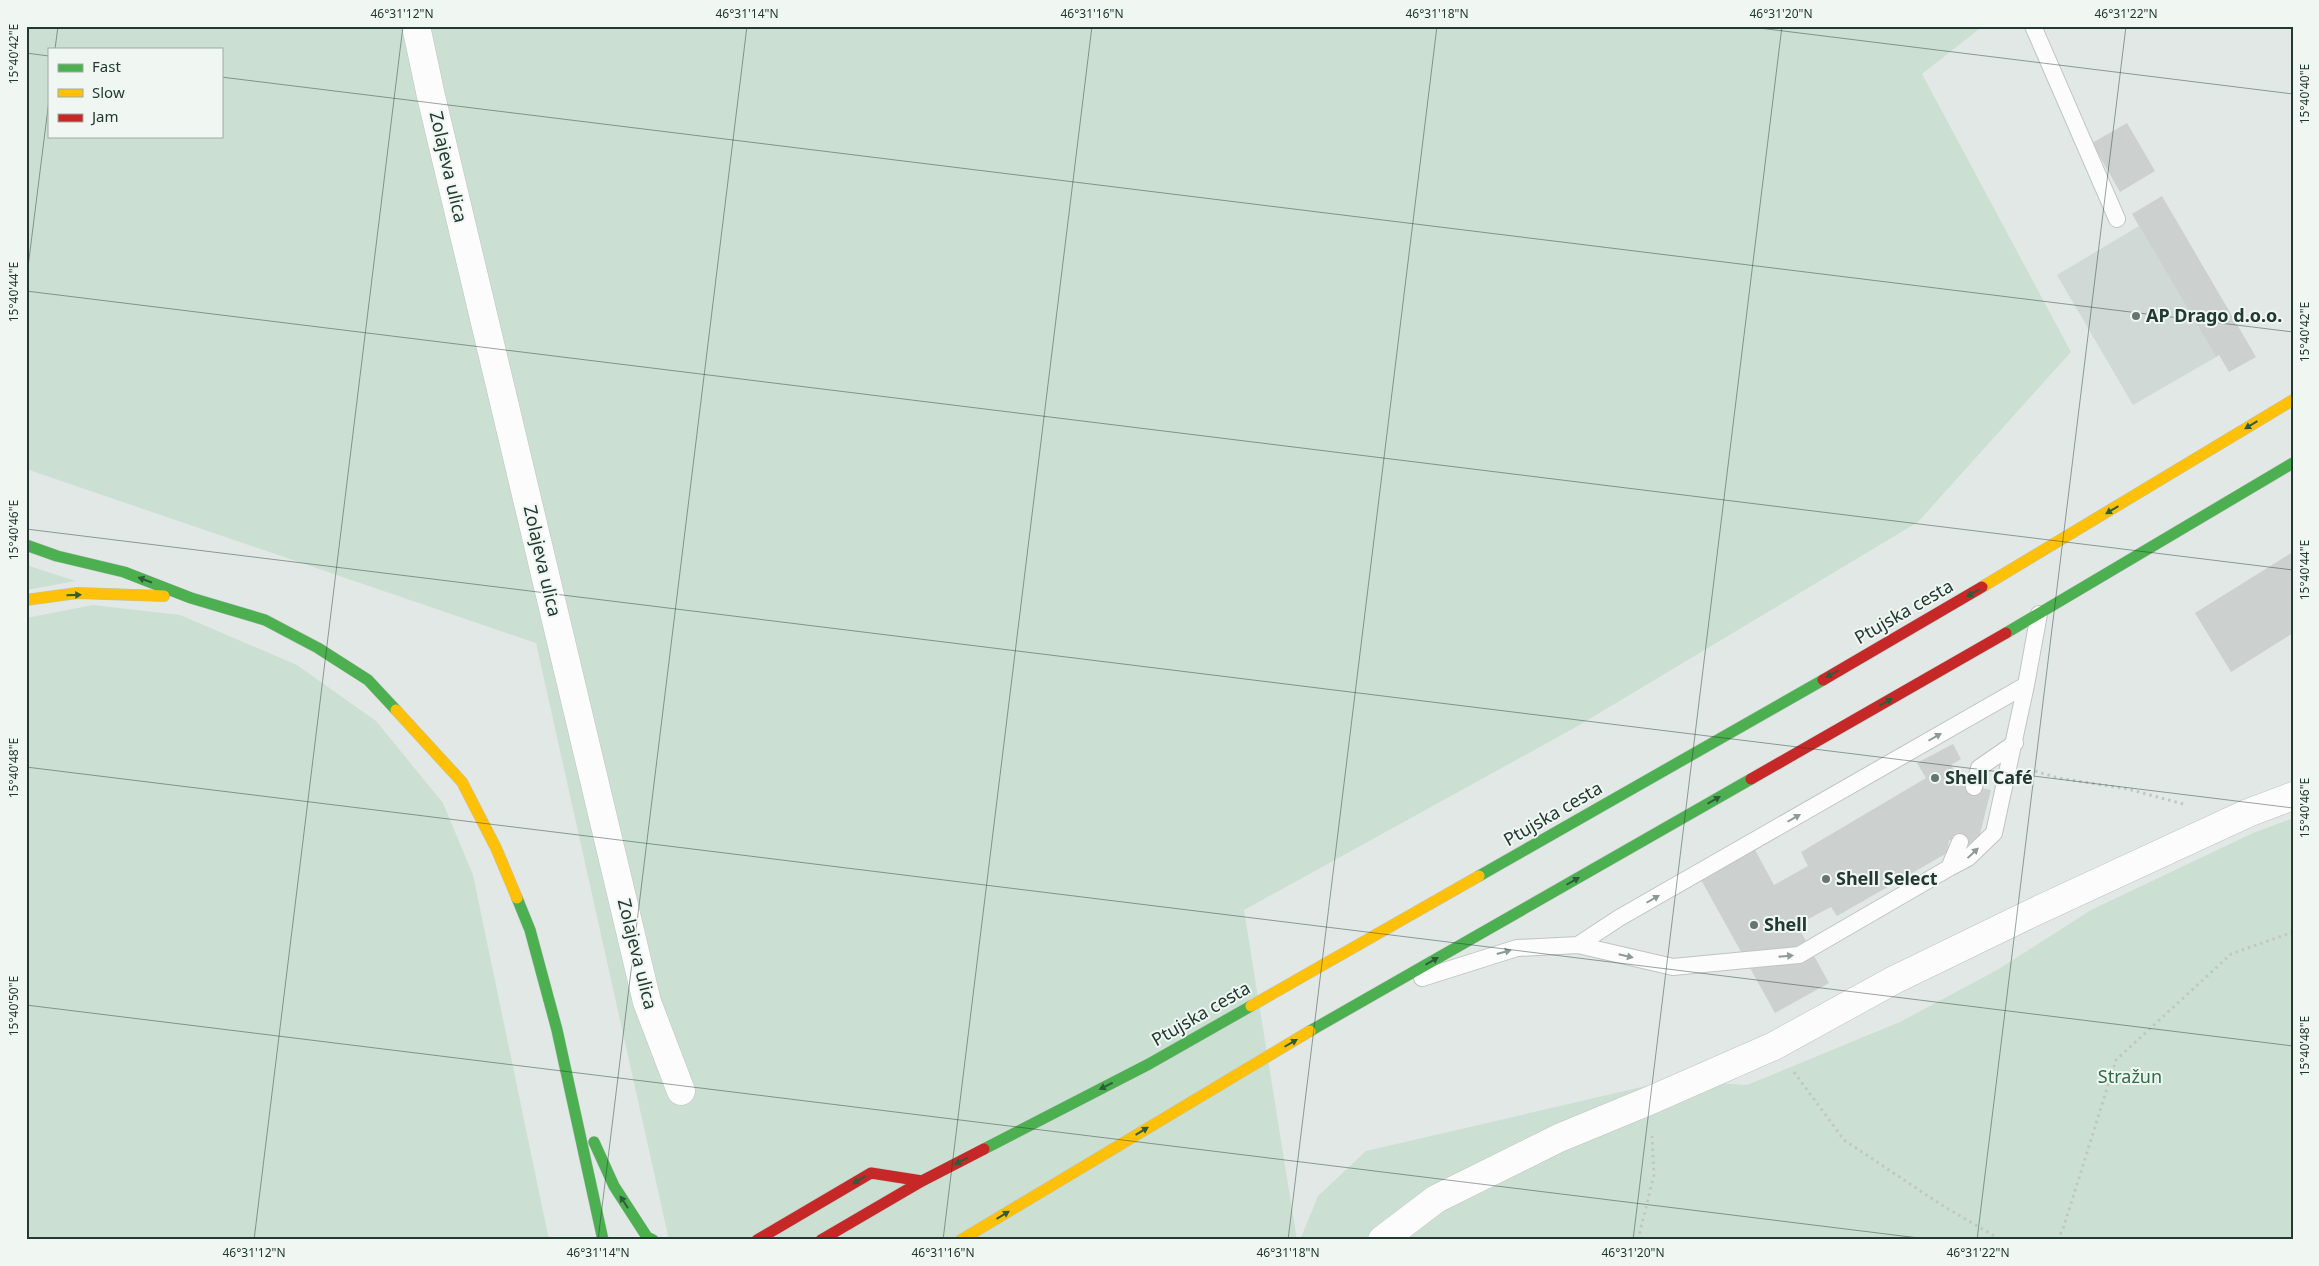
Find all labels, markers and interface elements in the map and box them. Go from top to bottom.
text: 46°31'12"N [370,5,434,22]
text: 46°31'14"N [715,5,779,22]
text: 46°31'16"N [1060,5,1124,22]
text: 46°31'18"N [1405,5,1469,22]
text: 46°31'20"N [1749,5,1813,22]
text: 46°31'22"N [2094,5,2158,22]
text: 15°40'42"E [5,24,22,84]
legend [48,48,222,138]
text: Fast [92,56,121,76]
text: 15°40'40"E [2296,64,2313,124]
text: Slow [92,82,125,102]
text: Jam [90,106,119,126]
street label: Zolajeva ulica [425,109,473,225]
text: 15°40'44"E [5,262,22,322]
text: 15°40'42"E [2296,302,2313,362]
place label: AP Drago d.o.o. [2146,303,2282,327]
marker: AP Drago d.o.o. [2130,310,2142,322]
one-way arrow [2245,421,2258,430]
text: 15°40'46"E [5,500,22,560]
street label: Zolajeva ulica [519,503,567,619]
one-way arrow [2106,505,2119,515]
text: 15°40'44"E [2296,540,2313,600]
street label: Ptujska cesta [1850,573,1957,649]
one-way arrow [138,576,153,583]
one-way arrow [1966,588,1979,597]
one-way arrow [67,591,83,599]
one-way arrow [1826,670,1839,679]
one-way arrow [1878,698,1893,706]
one-way arrow [1928,733,1942,742]
text: 15°40'48"E [5,738,22,798]
place label: Shell Café [1945,765,2033,789]
marker: Shell Café [1929,772,1941,784]
street label: Ptujska cesta [1499,775,1606,851]
text: 15°40'46"E [2296,778,2313,838]
one-way arrow [1707,796,1722,804]
one-way arrow [1787,814,1801,822]
one-way arrow [1967,847,1979,859]
place label: Shell Select [1836,866,1938,890]
marker: Shell Select [1820,873,1832,885]
one-way arrow [1567,876,1580,885]
one-way arrow [1646,894,1660,903]
street label: Zolajeva ulica [613,896,663,1012]
place label: Shell [1764,912,1807,936]
marker: Shell [1748,919,1760,931]
one-way arrow [1497,947,1512,955]
one-way arrow [1618,952,1633,960]
one-way arrow [1779,952,1795,960]
one-way arrow [1426,957,1439,966]
street label: Ptujska cesta [1147,975,1254,1051]
text: 15°40'50"E [5,976,22,1036]
text: 15°40'48"E [2296,1016,2313,1076]
one-way arrow [1283,1039,1298,1047]
park label: Stražun [2098,1064,2162,1088]
one-way arrow [1098,1082,1113,1090]
one-way arrow [1135,1127,1148,1136]
one-way arrow [954,1157,968,1165]
one-way arrow [852,1175,865,1184]
one-way arrow [619,1195,629,1209]
one-way arrow [996,1210,1009,1219]
text: 46°31'12"N [222,1244,286,1261]
text: 46°31'14"N [566,1244,630,1261]
text: 46°31'16"N [911,1244,975,1261]
text: 46°31'18"N [1256,1244,1320,1261]
text: 46°31'20"N [1601,1244,1665,1261]
text: 46°31'22"N [1946,1244,2010,1261]

